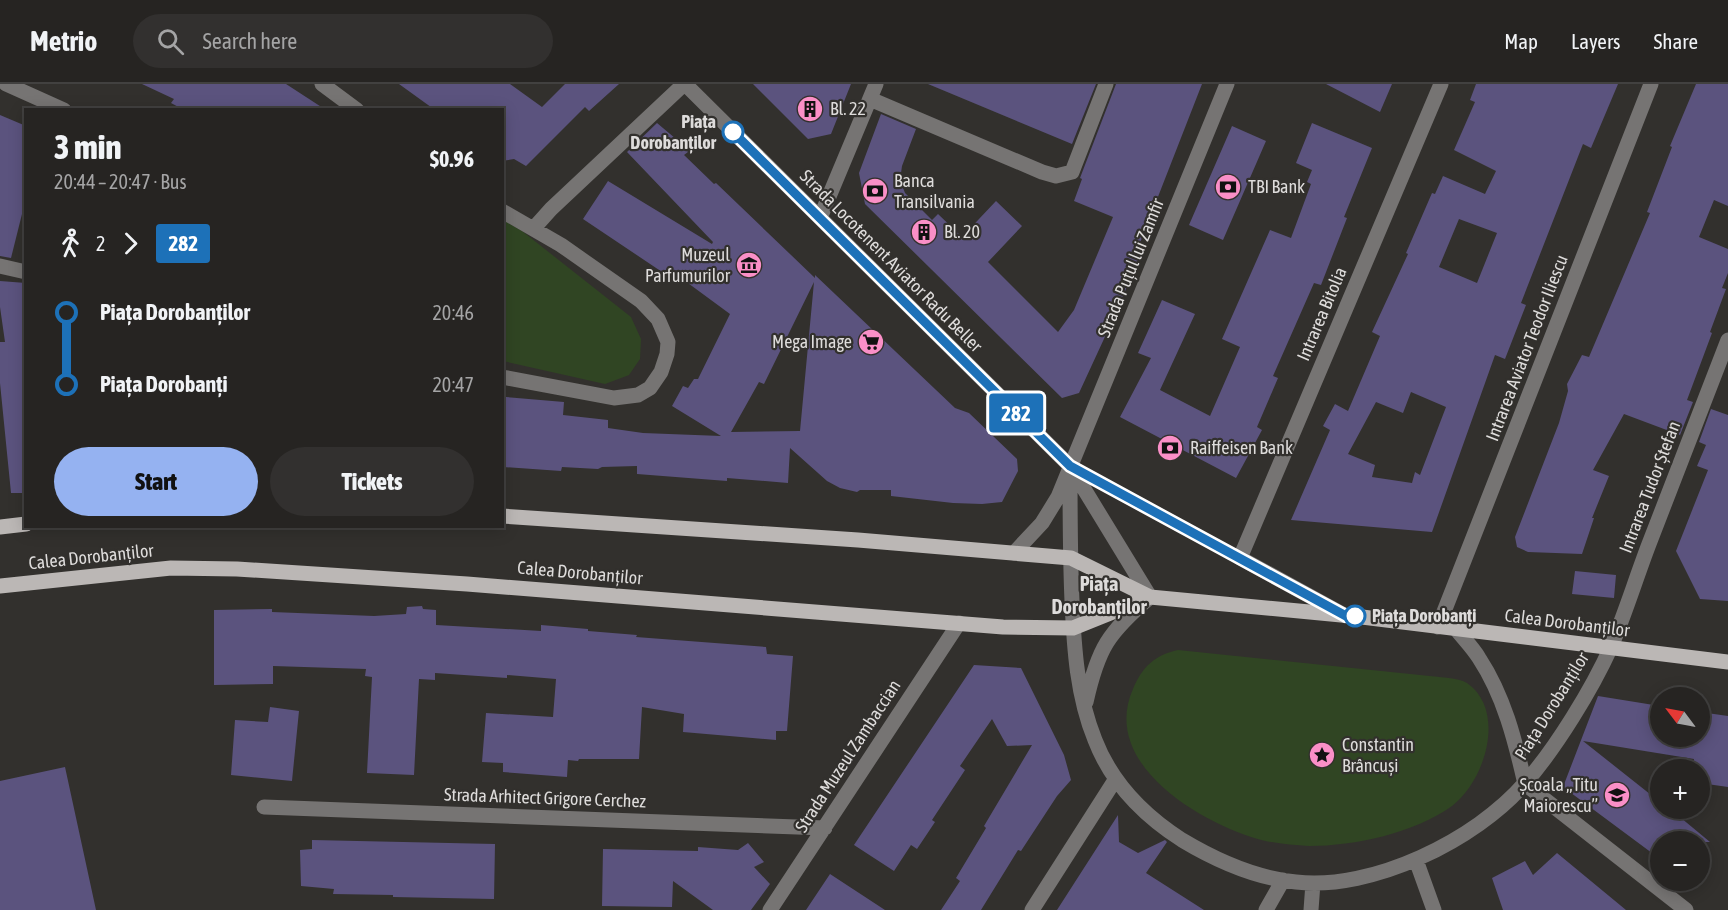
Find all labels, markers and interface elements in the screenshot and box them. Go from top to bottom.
search box [133,14,553,68]
text: Metrio [30,25,97,57]
icon: search [154,25,187,58]
text: Search here [202,28,297,54]
text: Map [1504,29,1538,53]
text: Layers [1571,29,1621,53]
text: Share [1654,29,1698,53]
building icon: Bl. 22 [795,94,825,124]
place label: Bl. 22 [830,98,866,119]
place label: Piața Dorobanților [630,111,717,154]
marker: Piața Dorobanților [722,121,744,143]
text: 3 min [54,128,121,166]
text: $0.96 [430,146,474,172]
street label: Strada Locotenent Aviator Radu Beller [796,165,987,357]
text: 20:44 – 20:47 · Bus [54,170,187,193]
place label: Banca Transilvania [894,170,975,212]
bank icon: TBI Bank [1213,172,1243,202]
bank icon: Banca Transilvania [860,176,890,206]
place label: TBI Bank [1248,176,1305,197]
street label: Strada Puțul lui Zamfir [1093,195,1168,340]
building icon: Bl. 20 [909,217,939,247]
place label: Bl. 20 [944,221,980,242]
icon: walk [54,227,87,260]
icon: forward [114,227,147,260]
text: 282 [168,231,198,255]
text: 2 [96,232,105,255]
place label: Muzeul Parfumurilor [645,244,731,286]
museum icon: Muzeul Parfumurilor [734,250,764,280]
street label: Intrarea Aviator Teodor Iliescu [1481,252,1572,444]
street label: Intrarea Bitolia [1292,264,1351,364]
text: Piața Dorobanților [100,299,250,325]
text: 20:46 [432,301,474,324]
supermarket icon: Mega Image [856,327,886,357]
place label: Mega Image [772,331,852,352]
text: Piața Dorobanți [100,371,228,397]
text: 20:47 [432,373,474,396]
line badge: 282 [982,394,1050,432]
text: 282 [1001,401,1031,425]
street label: Intrarea Tudor Ștefan [1615,418,1684,556]
bank icon: Raiffeisen Bank [1155,433,1185,463]
place label: Raiffeisen Bank [1190,437,1293,458]
button: Start [54,447,258,516]
button: Tickets [270,447,474,516]
street label: Calea Dorobanților [27,539,155,574]
street label: Calea Dorobanților [517,557,644,588]
district label: Piața Dorobanților [1051,572,1148,619]
street label: Calea Dorobanților [1503,604,1631,641]
marker: Piața Dorobanți [1344,605,1366,627]
place label: Piața Dorobanți [1372,605,1476,627]
street label: Piața Dorobanților [1510,648,1593,763]
street label: Strada Muzeul Zambaccian [790,676,905,836]
north arrow [1650,687,1710,747]
map controls [1650,687,1710,891]
place label: Constantin Brâncuși [1342,734,1414,776]
place icon: Constantin Brâncuși [1307,740,1337,770]
button: + [1650,759,1710,819]
place label: Școala „Titu Maiorescu” [1520,774,1598,816]
school or university icon: Școala „Titu Maiorescu” [1602,780,1632,810]
street label: Strada Arhitect Grigore Cerchez [444,783,647,812]
button: − [1650,831,1710,891]

